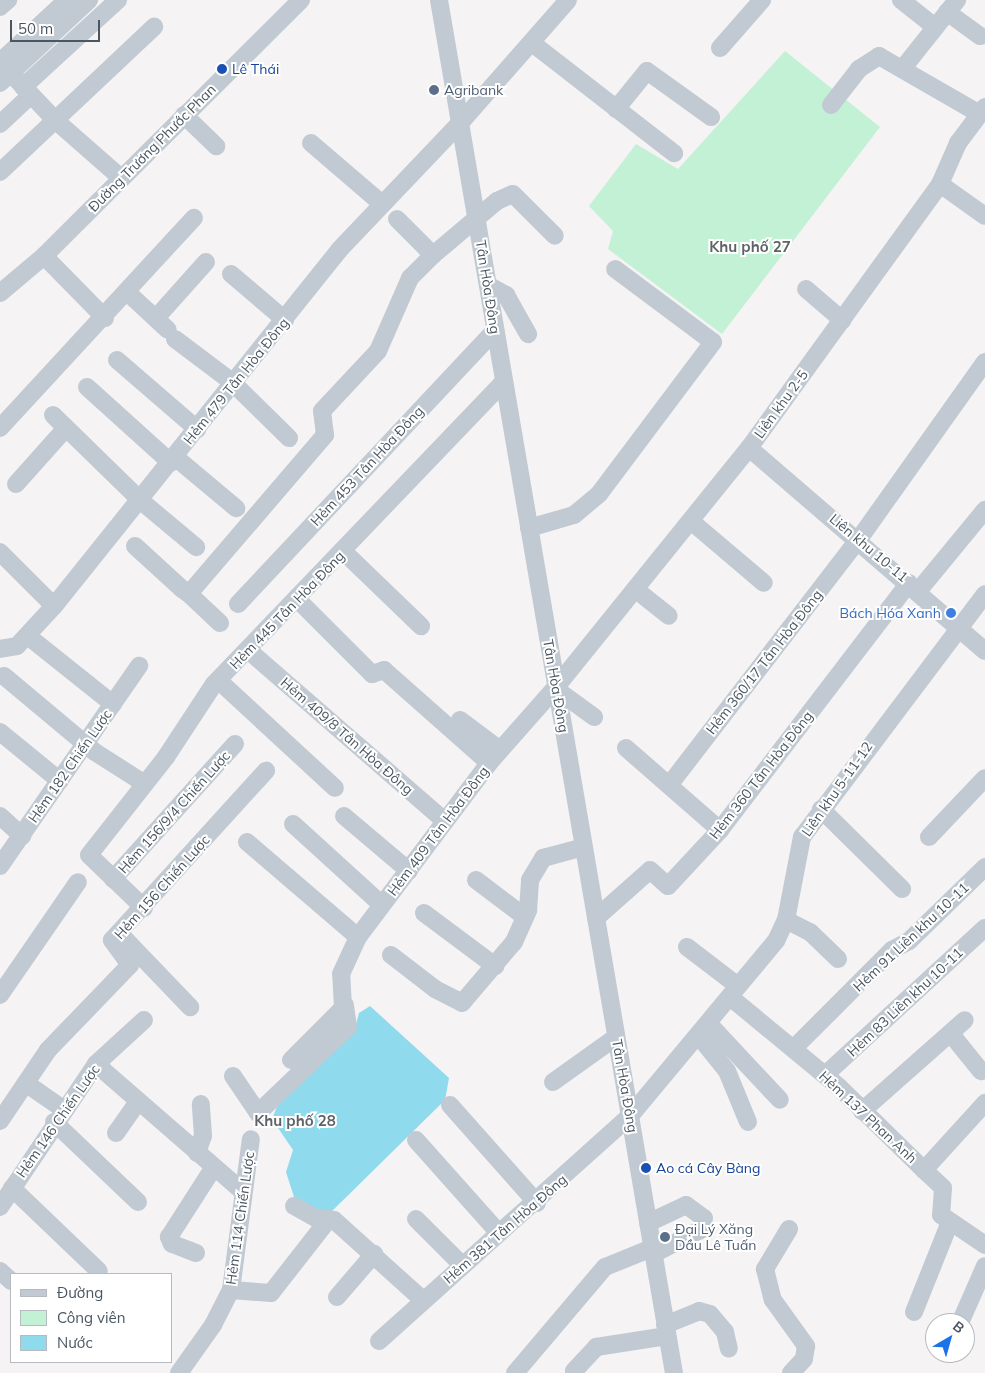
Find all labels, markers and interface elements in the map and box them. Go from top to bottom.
scale bar [12,10,102,42]
text: 50 m [18,19,53,38]
place label: Lê Thái [232,61,279,77]
marker: Lê Thái [216,63,228,75]
street label: Đường Trương Phước Phan [85,81,219,215]
place label: Agribank [444,82,503,98]
marker: Agribank [428,84,440,96]
district label: Khu phố 27 [709,238,791,256]
street label: Tân Hòa Đông [472,239,504,335]
street label: Hẻm 479 Tân Hòa Đông [180,314,292,448]
street label: Liên khu 2-5 [751,367,811,441]
street label: Hẻm 453 Tân Hòa Đông [307,403,427,529]
street label: Liên khu 10-11 [826,510,912,586]
street label: Hẻm 445 Tân Hòa Đông [226,547,348,673]
street label: Hẻm 360/17 Tân Hòa Đông [702,586,826,738]
place label: Bách Hóa Xanh [840,605,941,621]
marker: Bách Hóa Xanh [945,607,957,619]
street label: Tân Hòa Đông [540,638,572,734]
street label: Hẻm 409/8 Tân Hòa Đông [277,674,417,798]
street label: Hẻm 182 Chiến Lược [25,706,115,826]
street label: Hẻm 360 Tân Hòa Đông [706,708,816,842]
street label: Liên khu 5-11-12 [798,738,876,840]
street label: Hẻm 156/9/4 Chiến Lược [115,747,233,877]
street label: Hẻm 409 Tân Hòa Đông [384,763,492,899]
street label: Hẻm 156 Chiến Lược [111,832,213,942]
street label: Hẻm 91 Liên khu 10-11 [850,879,972,995]
street label: Hẻm 83 Liên khu 10-11 [844,944,966,1060]
street label: Tân Hòa Đông [609,1038,641,1134]
street label: Hẻm 146 Chiến Lược [13,1061,103,1181]
street label: Hẻm 137 Phan Anh [816,1067,920,1167]
district label: Khu phố 28 [254,1112,336,1130]
street label: Hẻm 114 Chiến Lược [222,1150,258,1286]
place label: Ao cá Cây Bàng [656,1160,760,1176]
marker: Ao cá Cây Bàng [640,1162,652,1174]
street label: Hẻm 381 Tân Hòa Đông [440,1171,570,1287]
place label: Đại Lý Xăng Dầu Lê Tuấn [675,1221,757,1254]
marker: Đại Lý Xăng Dầu Lê Tuấn [659,1231,671,1243]
legend [10,1273,172,1363]
text: Đường [57,1283,103,1302]
text: Công viên [57,1308,126,1327]
north arrow [925,1313,975,1363]
text: B [949,1317,968,1337]
text: Nước [57,1333,93,1352]

